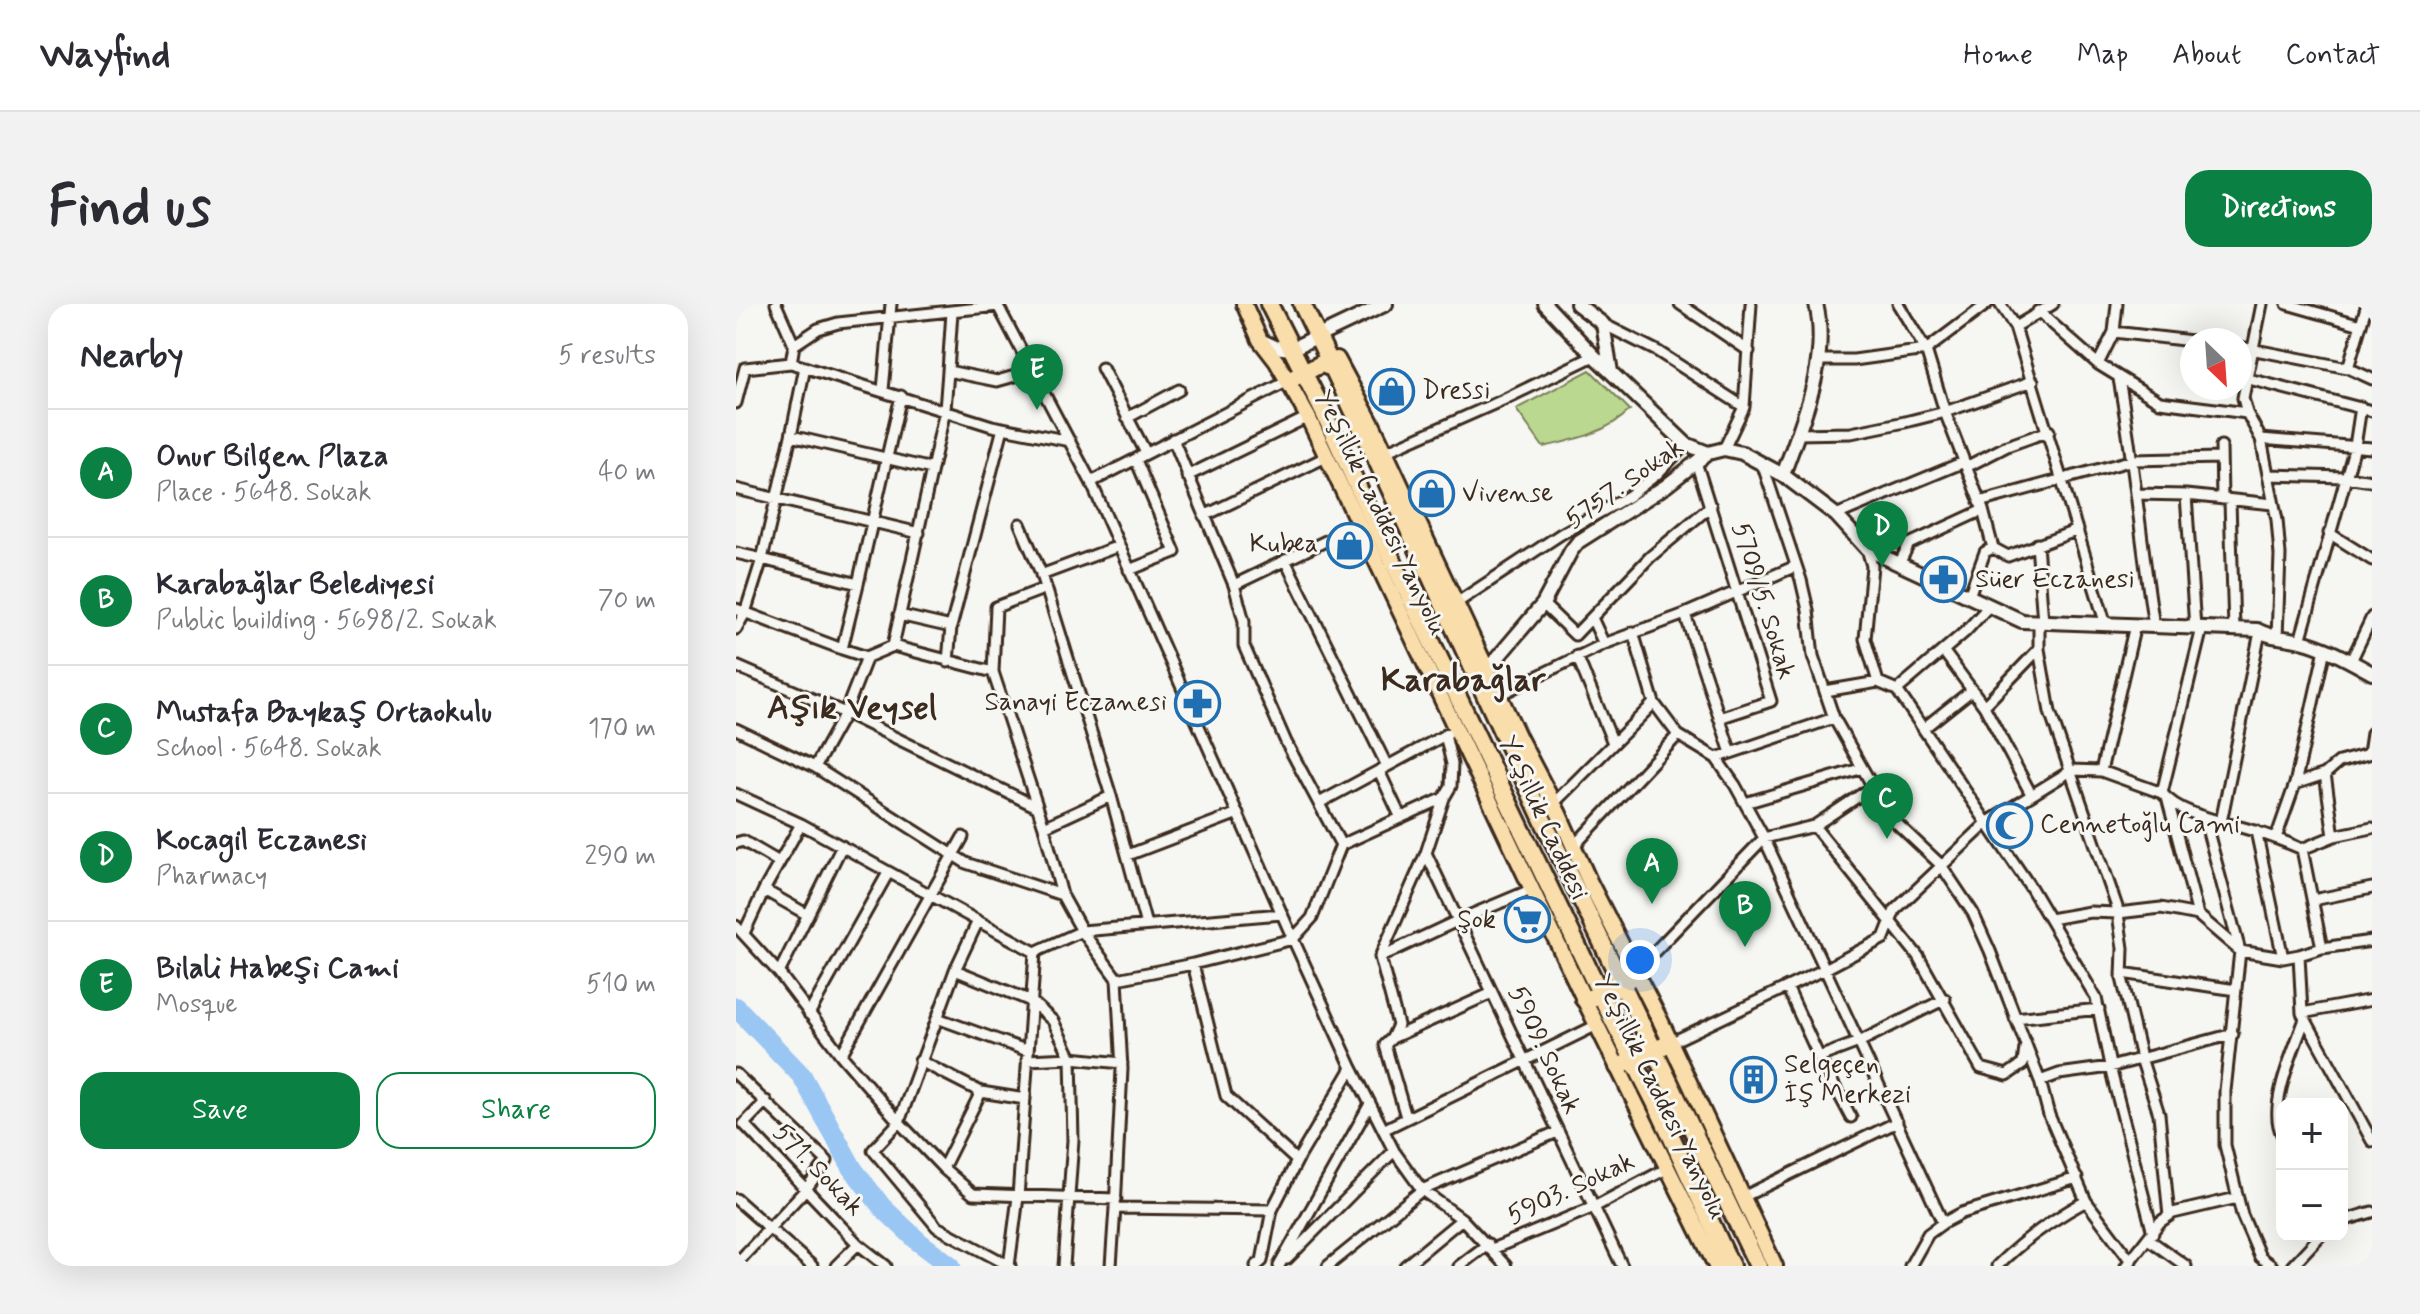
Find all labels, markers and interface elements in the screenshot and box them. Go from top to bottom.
text: Wayfind [40,31,170,80]
text: Home [1963,37,2033,74]
text: Map [2077,37,2128,74]
text: About [2172,37,2241,74]
text: Contact [2285,37,2380,74]
button: Directions [2185,170,2372,247]
text: Find us [48,172,211,245]
north arrow [2180,328,2252,400]
text: Nearby [80,334,184,379]
text: 5 results [558,339,656,373]
pin: E [1011,344,1063,410]
shop icon: Dressi [1367,367,1415,415]
place label: Dressi [1422,374,1490,408]
street label: Yeşillik Caddesi Yanyolu [1306,385,1454,641]
street label: 5757. Sokak [1559,431,1691,537]
text: Onur Bilgen Plaza [156,437,388,476]
text: A [97,456,115,490]
text: 40 m [598,456,656,490]
shop icon: Vivense [1407,470,1455,518]
text: Place · 5648. Sokak [156,476,371,510]
place label: Vivense [1462,477,1553,511]
pin: D [1856,501,1908,567]
street label: 5709/5. Sokak [1723,518,1803,684]
shop icon: Kubea [1325,521,1373,569]
place label: Kubea [1249,528,1318,562]
pharmacy icon: Süer Eczanesi [1920,556,1968,604]
place label: Süer Eczanesi [1975,563,2135,597]
text: Karabağlar Belediyesi [156,565,435,604]
text: B [98,584,114,618]
text: 70 m [598,584,656,618]
text: Public building · 5698/2. Sokak [156,604,497,638]
district label: Karabağlar [1381,658,1546,703]
pharmacy icon: Sanayi Eczanesi [1174,679,1222,727]
district label: Aşık Veysel [767,686,937,731]
place label: Sanayi Eczanesi [985,686,1167,720]
text: Mustafa Baykaş Ortaokulu [156,693,492,732]
text: C [97,712,115,746]
text: 170 m [588,712,656,746]
street label: Yeşillik Caddesi [1490,730,1596,906]
text: School · 5648. Sokak [156,732,382,766]
pin: C [1861,773,1913,839]
mosque icon: Cennetoğlu Cami [1985,801,2033,849]
place label: Cennetoğlu Cami [2040,808,2240,842]
text: Kocagil Eczanesi [156,821,367,860]
pin: A [1626,838,1678,904]
text: D [97,840,115,874]
text: 290 m [584,840,656,874]
text: Pharmacy [156,860,267,894]
pin: B [1719,881,1771,947]
supermarket icon: Şok [1503,896,1551,944]
place label: Şok [1457,903,1496,937]
your location [1620,940,1660,980]
text: Bilali Habeşi Cami [156,949,399,988]
text: E [98,968,114,1002]
text: 510 m [586,968,656,1002]
street label: Yeşillik Caddesi Yanyolu [1586,969,1734,1225]
street label: 5909. Sokak [1499,980,1589,1120]
text: Mosque [156,988,238,1022]
place label: Selgeçen İş Merkezi [1784,1048,1911,1112]
building icon: Selgeçen İş Merkezi [1729,1056,1777,1104]
button: Save [80,1072,360,1149]
button: Share [376,1072,656,1149]
map controls [2276,1098,2348,1242]
button: + [2276,1098,2348,1170]
street label: 571. Sokak [765,1116,871,1224]
street label: 5903. Sokak [1502,1145,1640,1233]
button: − [2276,1170,2348,1242]

